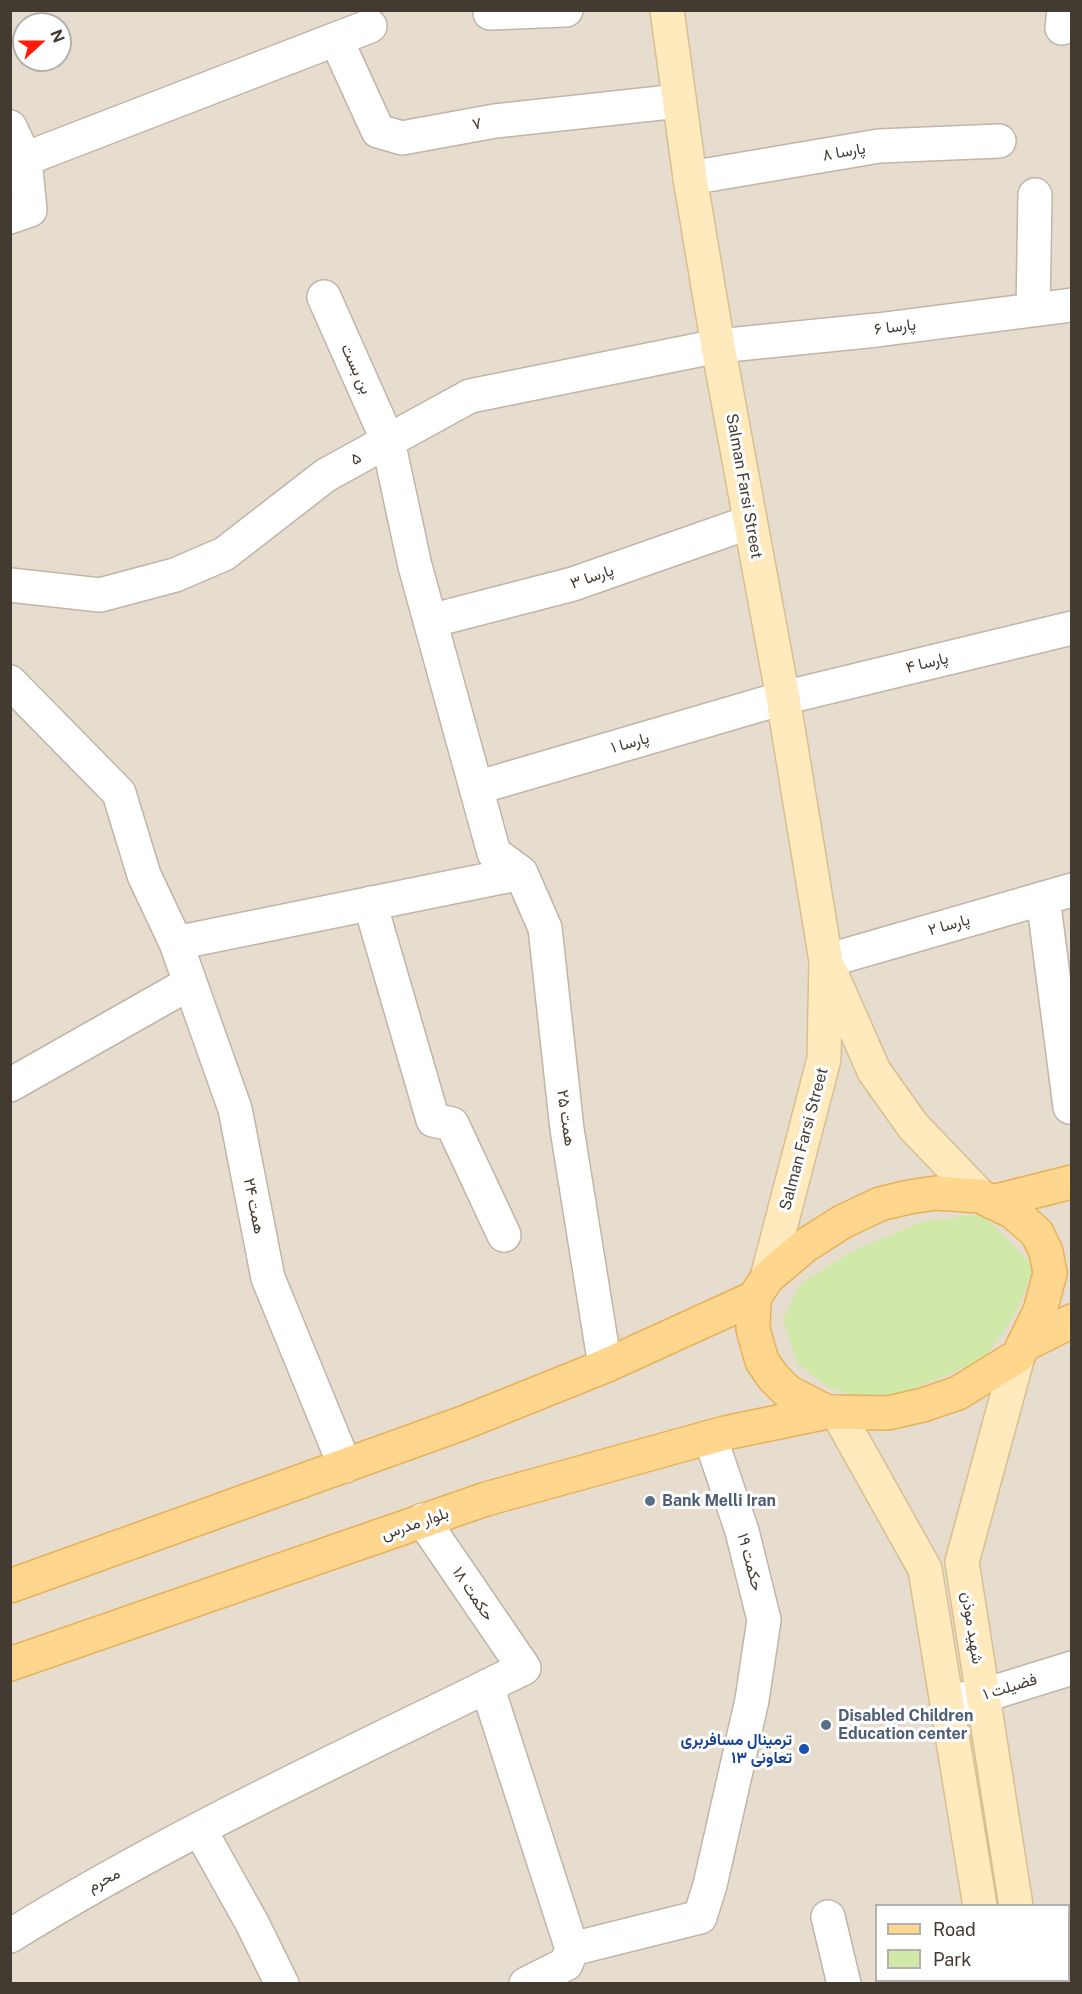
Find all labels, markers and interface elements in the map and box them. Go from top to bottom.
north arrow [12,12,72,72]
text: N [46,27,69,45]
street label: ۷ [471,114,483,134]
street label: پارسا ۸ [821,139,867,165]
street label: پارسا ۶ [873,315,917,339]
street label: بن بست [336,341,376,397]
street label: Salman Farsi Street [722,412,766,560]
street label: ۵ [347,448,365,470]
street label: پارسا ۳ [568,561,616,593]
street label: پارسا ۴ [904,648,950,678]
street label: پارسا ۱ [609,728,651,758]
street label: پارسا ۲ [926,910,972,940]
street label: Salman Farsi Street [776,1065,832,1213]
street label: همت ۲۵ [553,1089,579,1147]
street label: همت ۲۴ [239,1176,269,1236]
place label: Bank Melli Iran [662,1491,776,1511]
marker: Bank Melli Iran [643,1494,657,1508]
street label: بلوار مدرس [379,1504,451,1544]
street label: حکمت ۱۹ [733,1531,767,1593]
street label: حکمت ۱۸ [448,1563,498,1625]
street label: شهید موذن [957,1590,987,1666]
street label: فضیلت ۱ [981,1670,1039,1704]
place label: Disabled Children Education center [838,1706,974,1744]
marker: Disabled Children Education center [819,1718,833,1732]
place label: ترمینال مسافربری تعاونی ۱۳ [681,1730,792,1768]
marker: ترمینال مسافربری تعاونی ۱۳ [797,1742,811,1756]
street label: محرم [85,1864,123,1896]
legend [875,1904,1070,1982]
text: Road [933,1919,976,1940]
text: Park [933,1949,971,1970]

